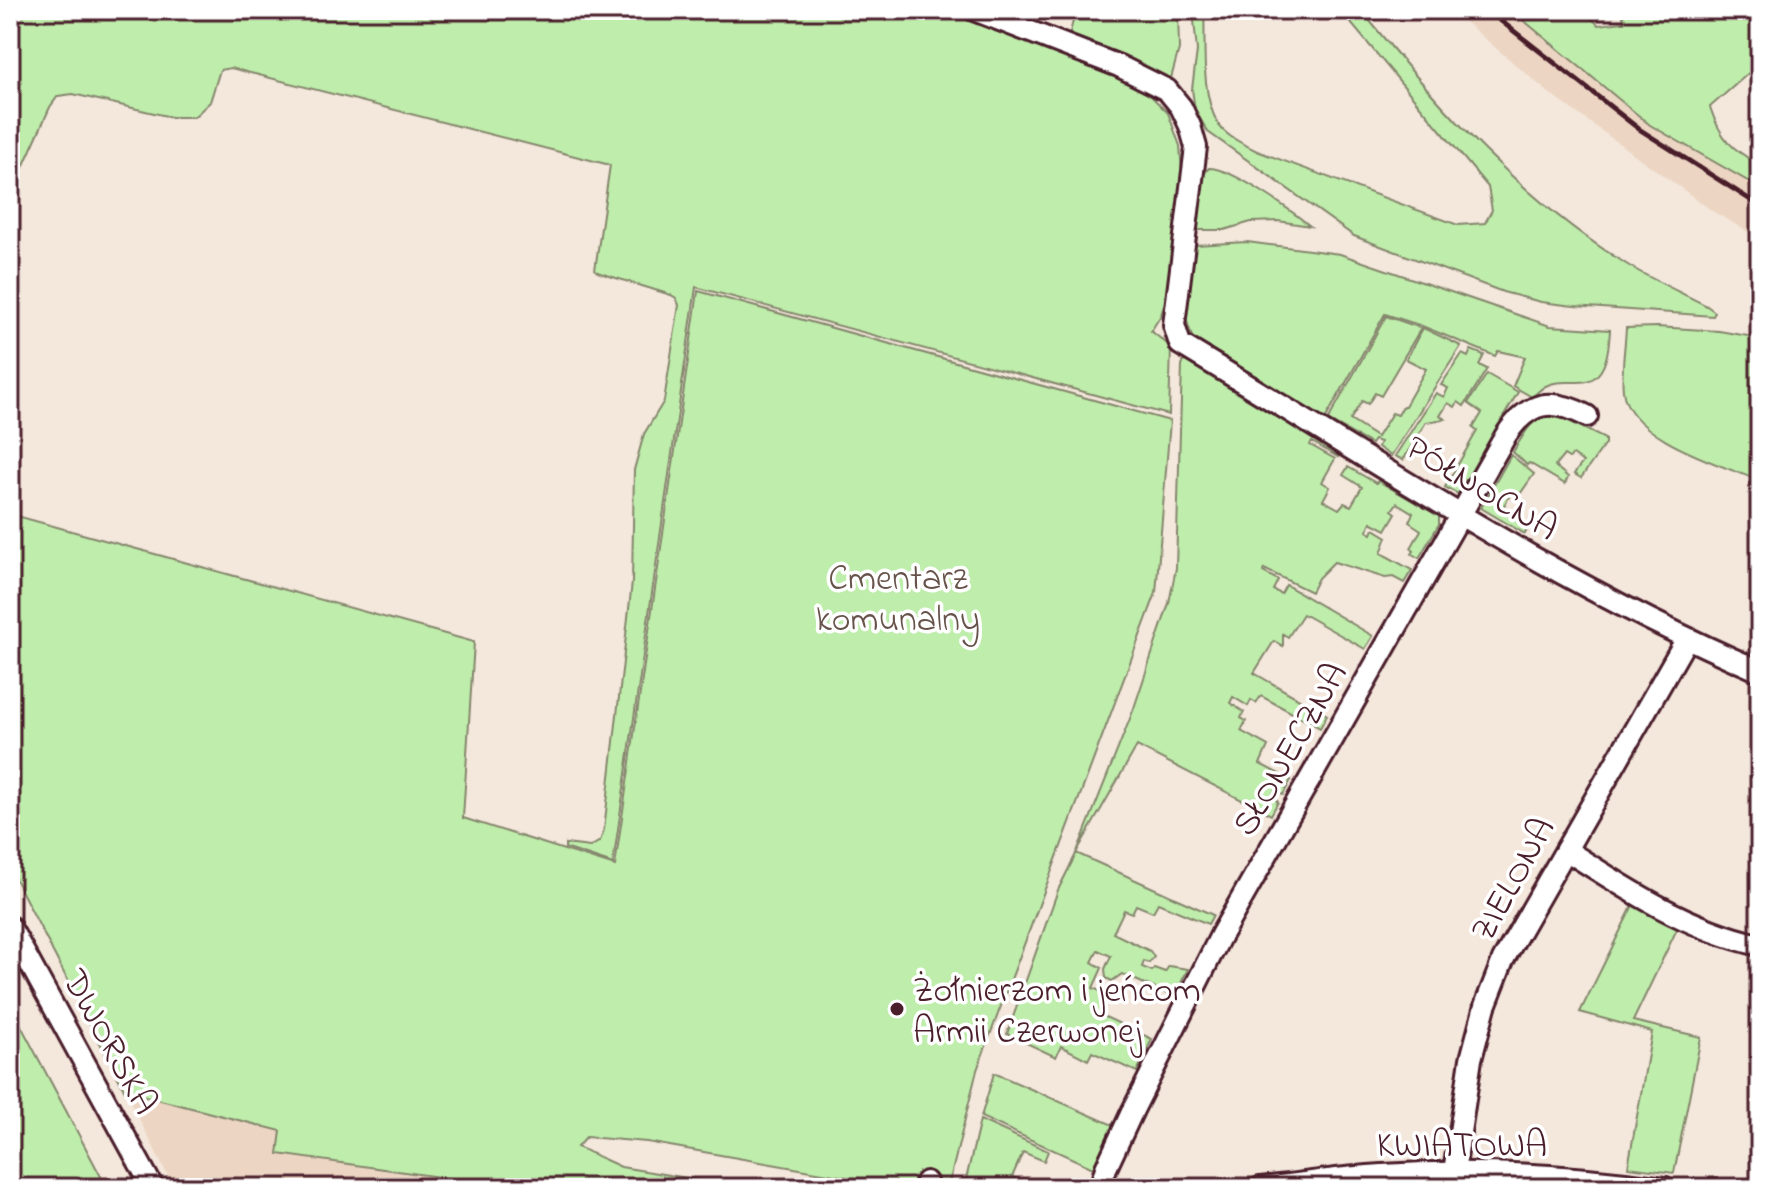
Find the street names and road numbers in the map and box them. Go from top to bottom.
street label: PÓŁNOCNA [1394,423,1567,556]
street label: SŁONECZNA [1221,653,1363,847]
street label: ZIELONA [1459,809,1571,952]
street label: DWORSKA [46,960,170,1125]
street label: KWIATOWA [1377,1121,1547,1174]

